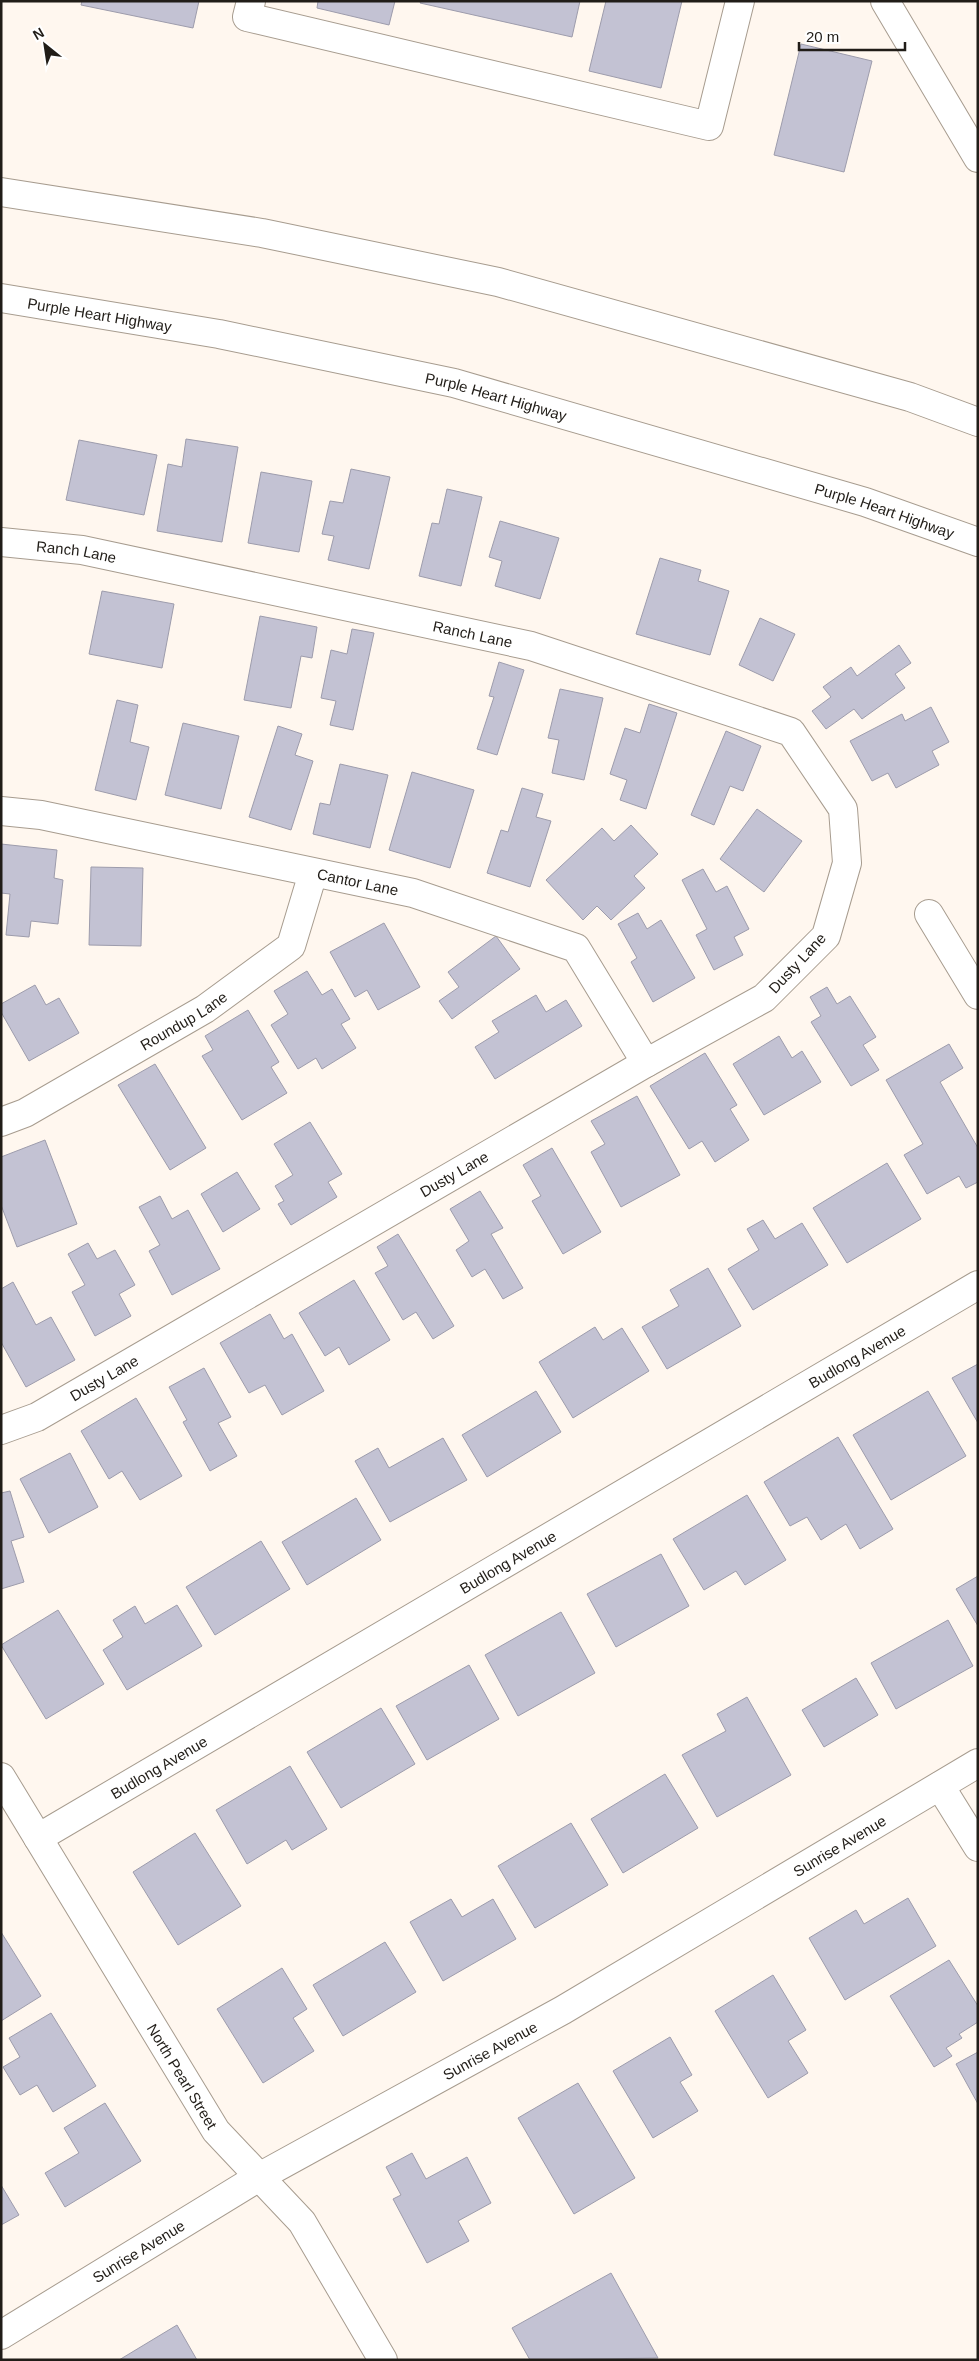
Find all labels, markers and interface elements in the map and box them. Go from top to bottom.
north arrow [20,20,70,70]
scale bar [799,20,905,52]
text: N [30,24,47,43]
text: 20 m [806,28,839,45]
street label: Purple Heart Highway [26,294,174,335]
street label: Purple Heart Highway [424,369,569,424]
street label: Purple Heart Highway [813,479,957,542]
street label: Ranch Lane [36,537,118,566]
street label: Ranch Lane [431,617,514,650]
street label: Cantor Lane [316,865,400,898]
street label: Dusty Lane [765,929,829,997]
street label: Roundup Lane [137,988,230,1053]
street label: Dusty Lane [417,1148,491,1200]
street label: Budlong Avenue [806,1321,908,1391]
street label: Dusty Lane [67,1352,141,1404]
street label: Budlong Avenue [456,1527,559,1597]
street label: Budlong Avenue [107,1732,210,1802]
street label: Sunrise Avenue [790,1811,889,1880]
street label: Sunrise Avenue [440,2017,540,2083]
street label: North Pearl Street [144,2020,222,2133]
street label: Sunrise Avenue [89,2216,187,2286]

